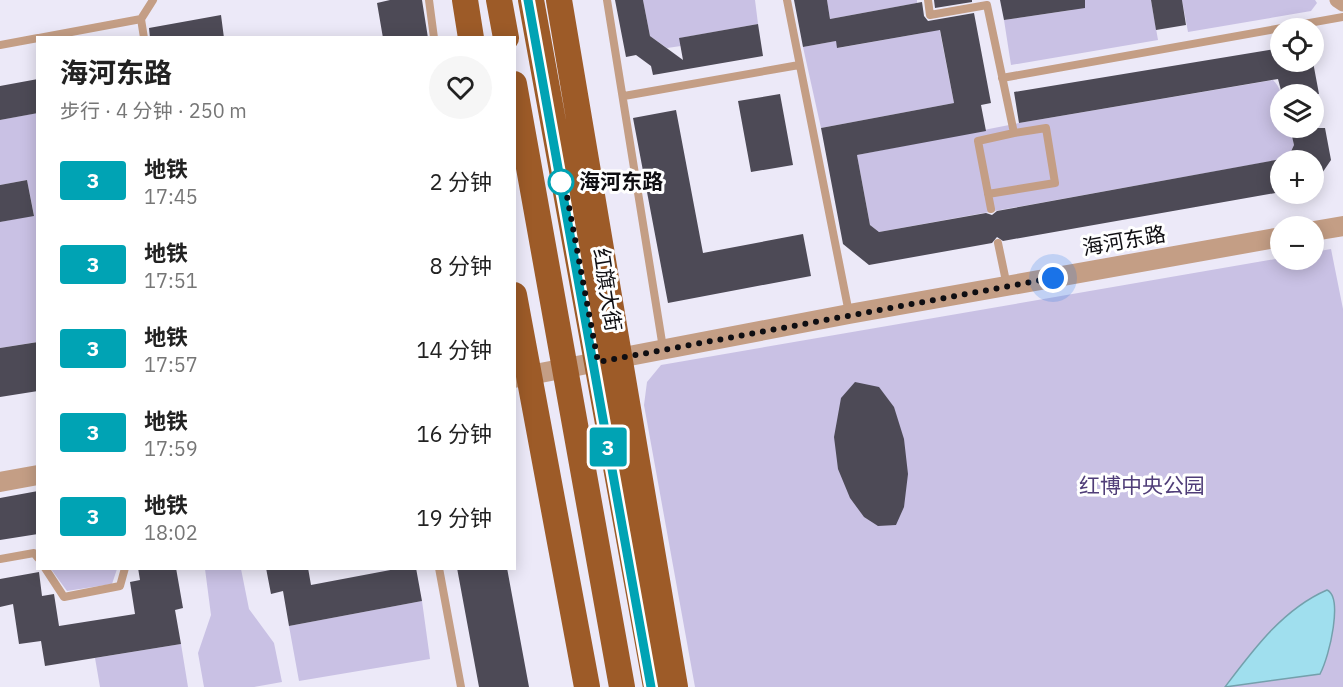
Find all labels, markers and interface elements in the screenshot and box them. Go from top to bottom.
map controls [1270,18,1324,270]
button: locate [1270,18,1324,72]
text: 海河东路 [60,54,172,91]
button: heart [429,56,492,119]
button: layers [1270,84,1324,138]
text: 步行 · 4 分钟 · 250 m [60,97,247,124]
button: + [1270,150,1324,204]
text: 地铁 [144,154,188,183]
text: 3 [87,166,99,194]
text: 2 分钟 [430,167,492,196]
place label: 海河东路 [579,167,663,195]
marker: 海河东路 [548,169,574,195]
text: 17:45 [144,183,198,210]
button: − [1270,216,1324,270]
street label: 海河东路 [1080,219,1168,261]
text: 地铁 [144,238,188,267]
street label: 红旗大街 [588,246,628,334]
text: 3 [87,250,99,278]
text: 8 分钟 [430,251,492,280]
your location [1038,263,1068,293]
text: 17:51 [144,267,198,294]
text: 地铁 [144,322,188,351]
text: 3 [87,334,99,362]
text: 14 分钟 [416,335,492,364]
text: 17:57 [144,351,198,378]
text: 地铁 [144,406,188,435]
text: 3 [87,418,99,446]
text: 16 分钟 [416,419,492,448]
line badge: 3 [588,428,628,466]
text: 3 [602,433,614,461]
text: 17:59 [144,435,198,462]
park label: 红博中央公园 [1079,471,1205,499]
text: 地铁 [144,490,188,519]
text: 3 [87,502,99,530]
text: 19 分钟 [416,503,492,532]
text: 18:02 [144,519,198,546]

